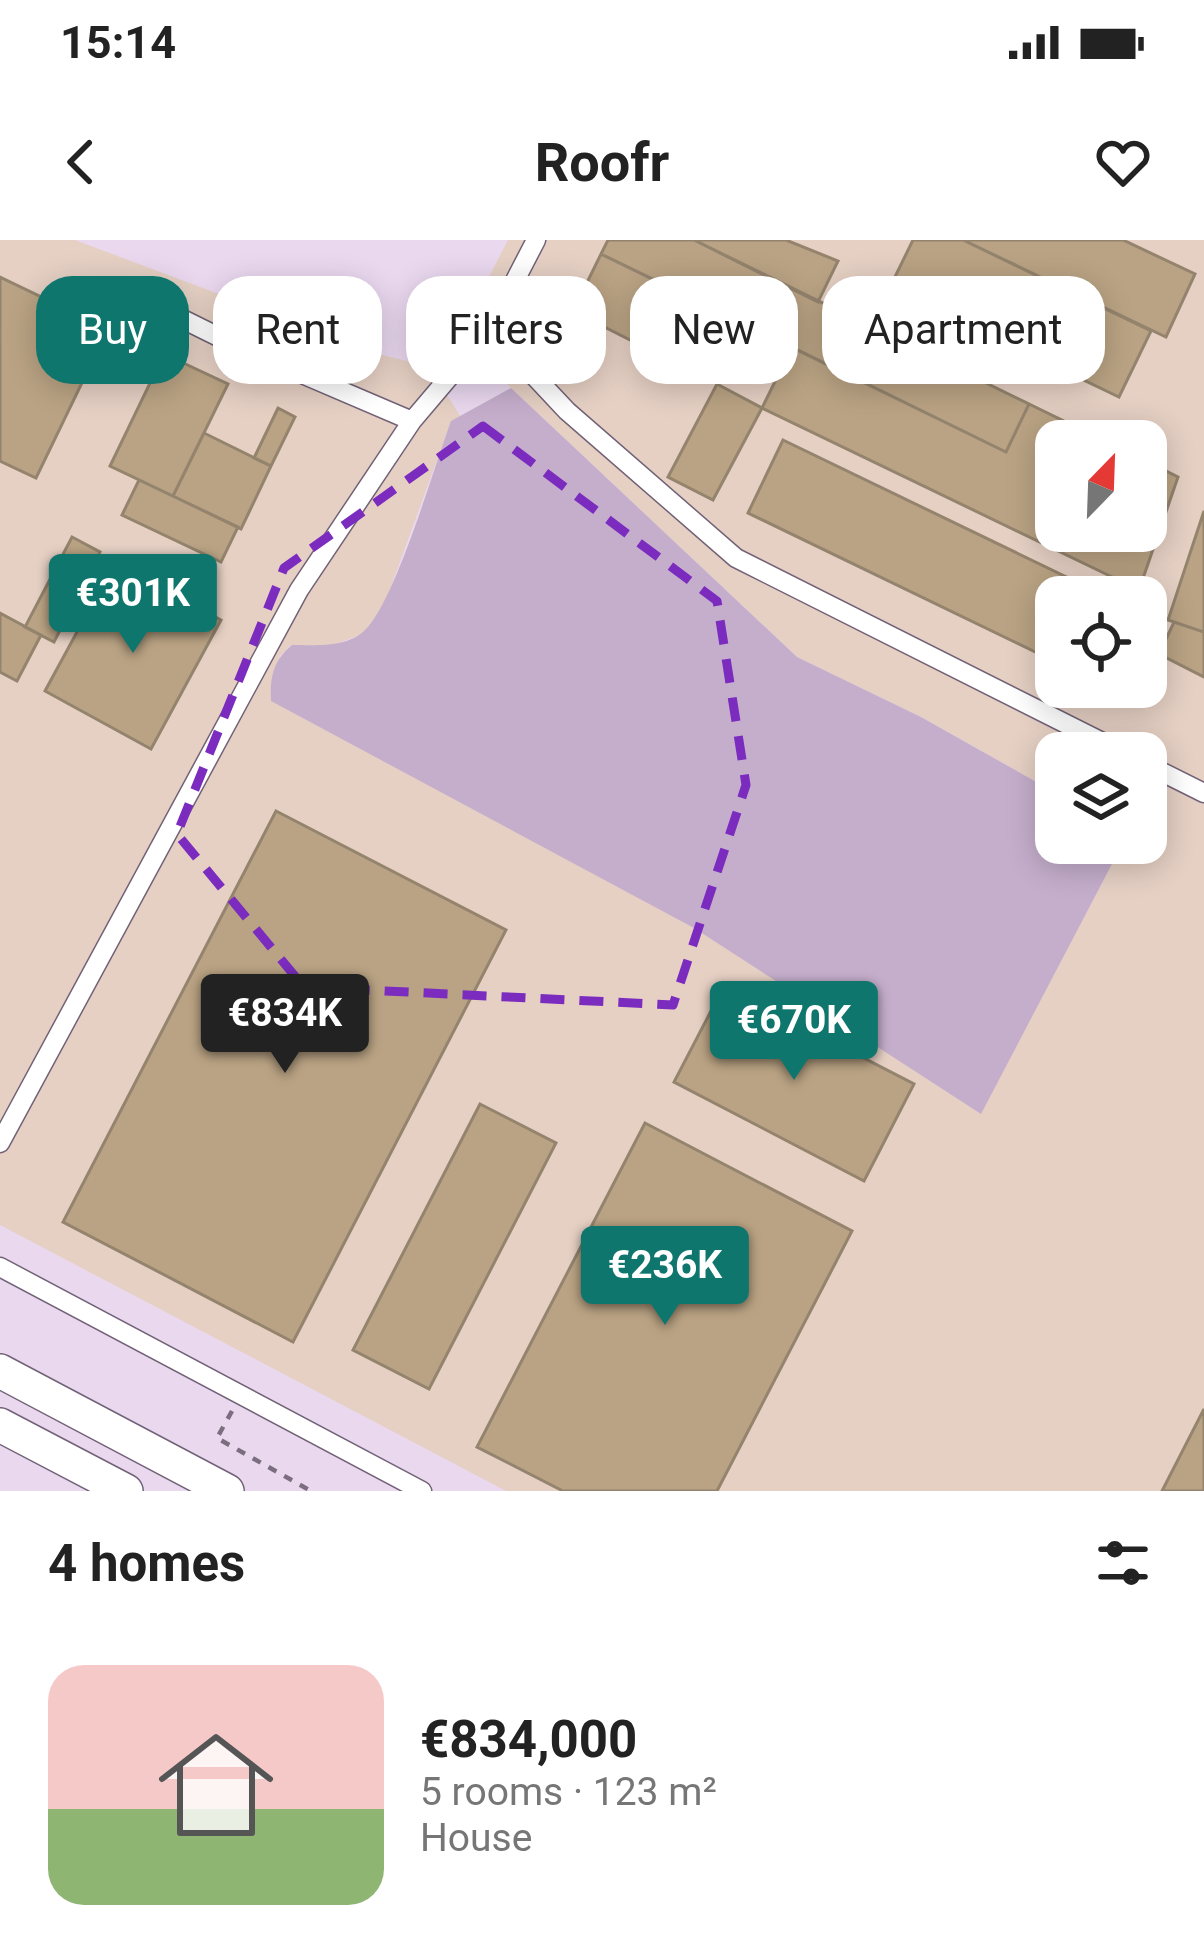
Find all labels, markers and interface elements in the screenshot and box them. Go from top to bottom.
text: 15:14 [60,16,176,69]
icon: back [48,129,114,195]
icon: heart [1090,129,1156,195]
text: Roofr [535,131,669,194]
chip: Buy [36,276,189,384]
chip: Rent [213,276,382,384]
chip: Filters [406,276,606,384]
chip: New [630,276,798,384]
chip: Apartment [822,276,1105,384]
north arrow [1035,420,1167,552]
map controls [1035,420,1167,864]
pin: €301K [49,554,217,656]
text: €301K [76,570,190,616]
button: locate [1035,576,1167,708]
button: layers [1035,732,1167,864]
pin: €834K [201,974,369,1076]
pin: €670K [710,981,878,1083]
text: €834K [228,990,342,1036]
text: €670K [737,997,851,1043]
pin: €236K [581,1226,749,1328]
text: €236K [608,1242,722,1288]
icon: filters [1090,1530,1156,1596]
text: 4 homes [48,1534,245,1593]
text: €834,000 [420,1710,637,1769]
icon: home [144,1713,288,1857]
text: 5 rooms · 123 m² [420,1769,717,1815]
text: House [420,1815,532,1861]

